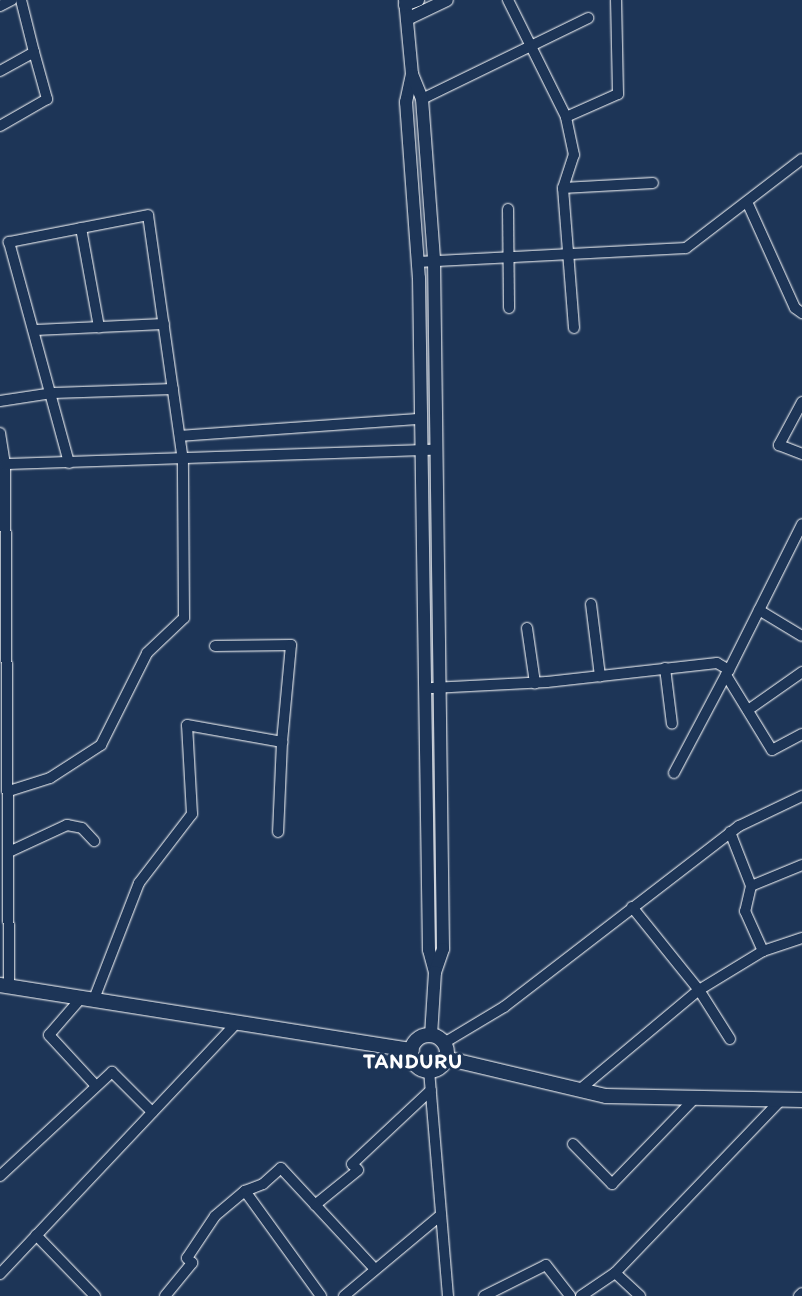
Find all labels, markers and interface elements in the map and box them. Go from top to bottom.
district label: TANDURU [362,1048,464,1074]

